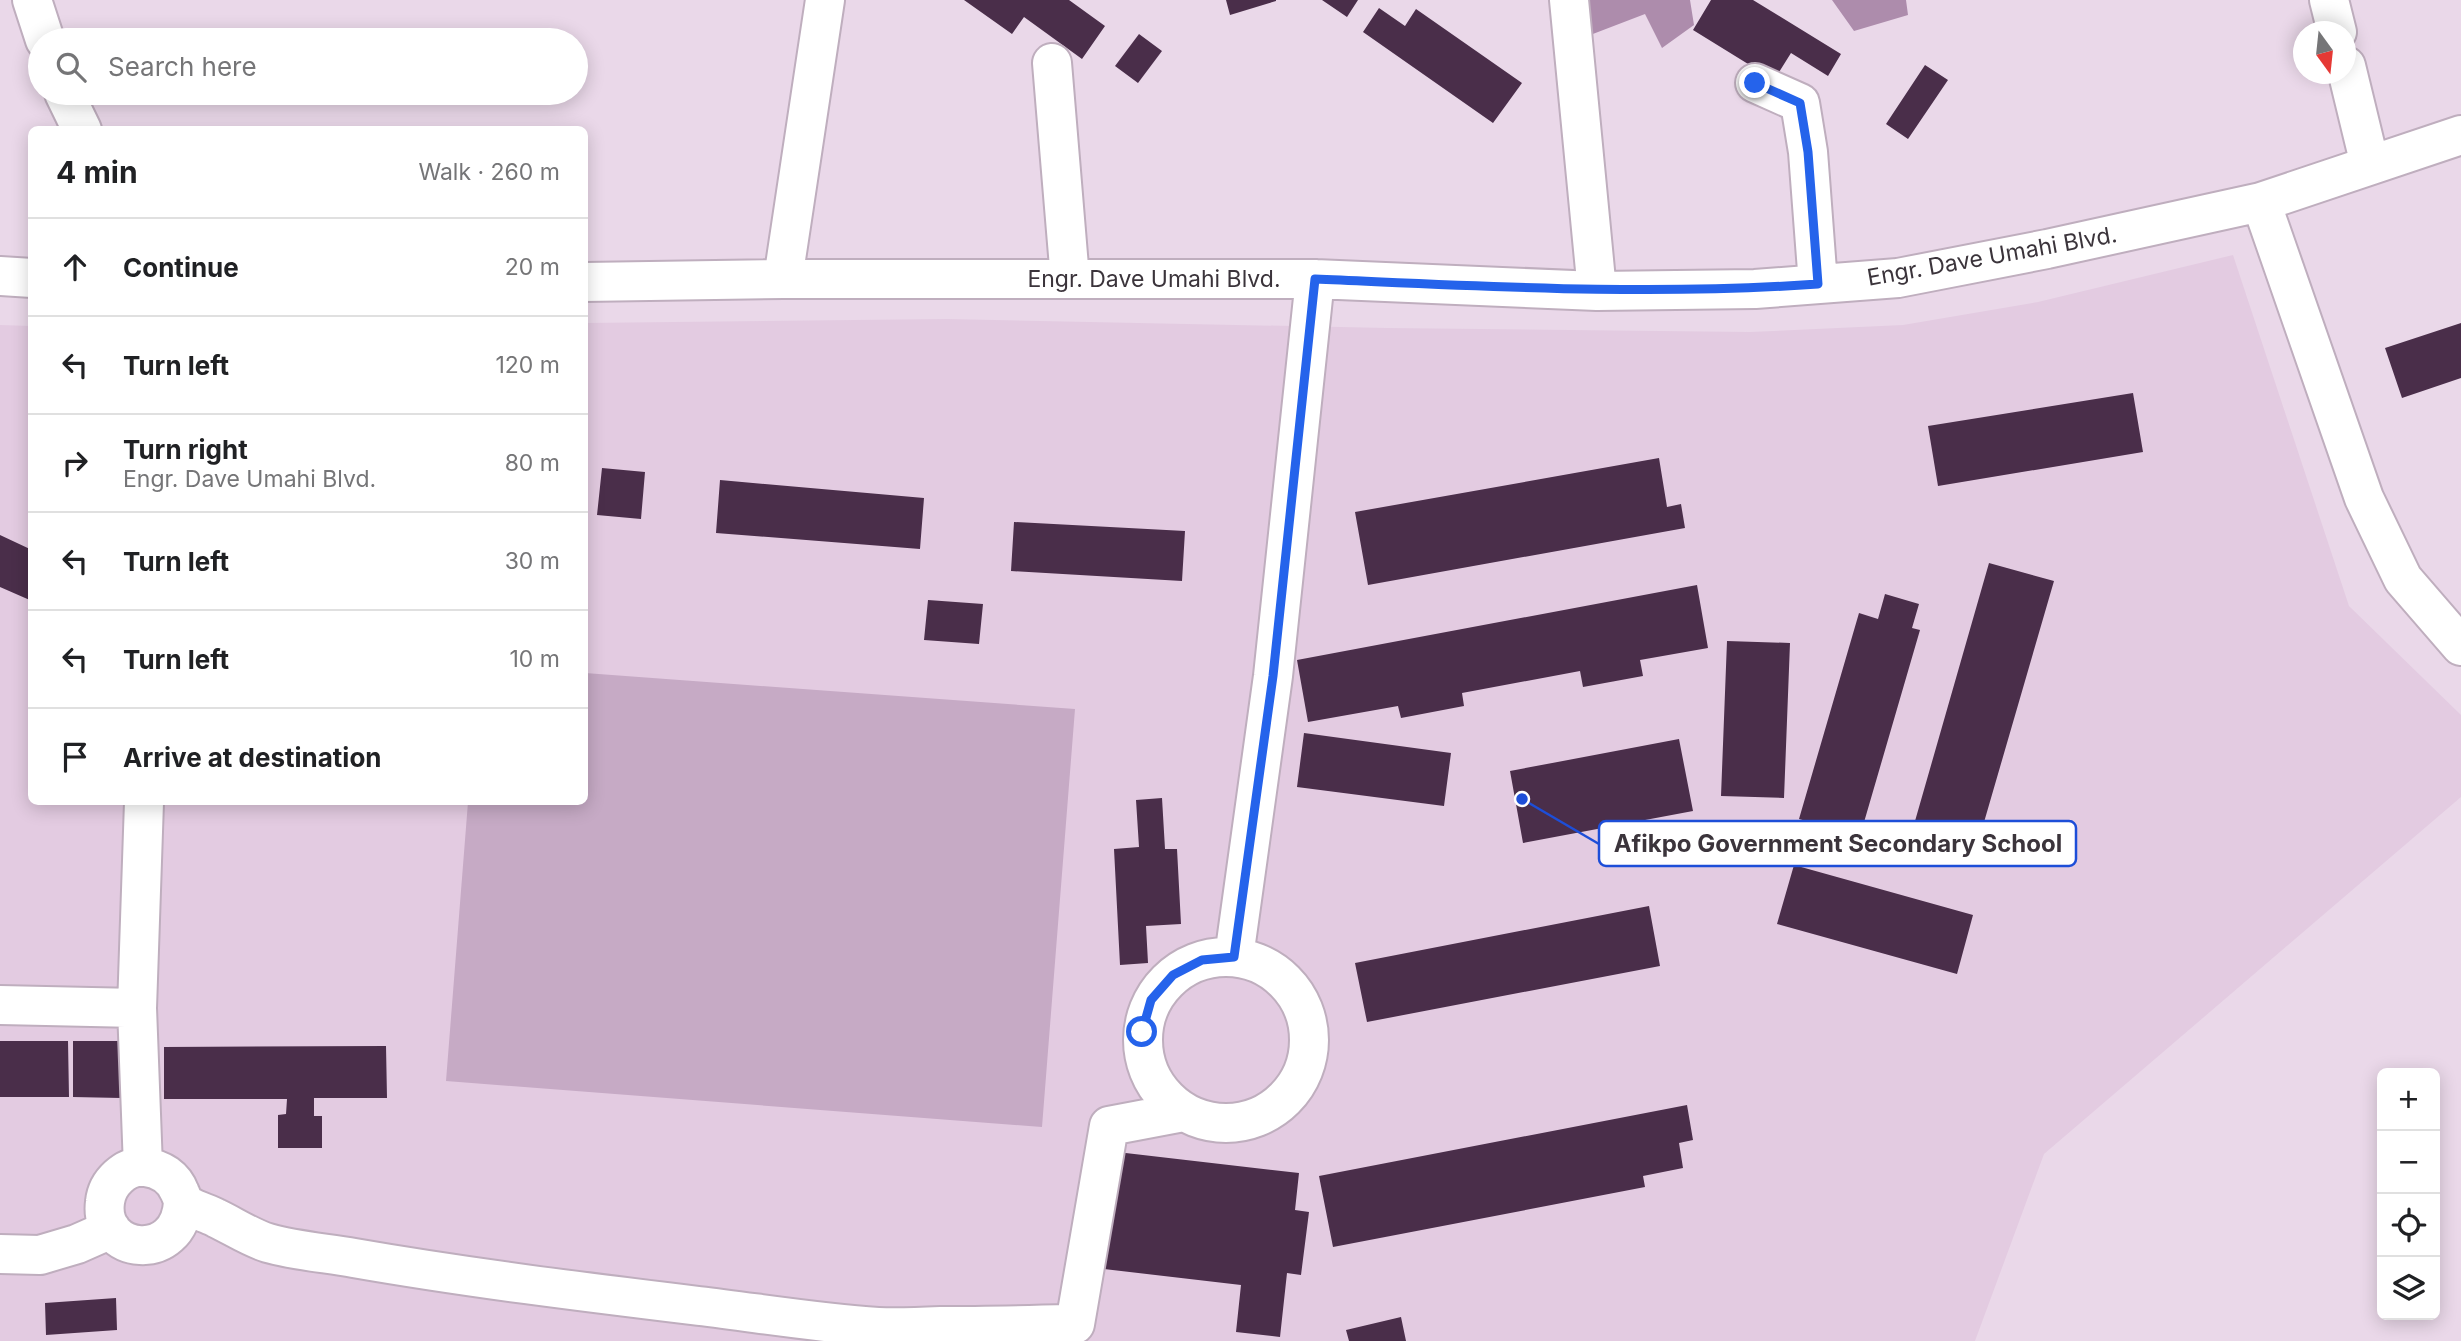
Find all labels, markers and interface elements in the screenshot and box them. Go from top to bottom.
north arrow [2293,21,2356,84]
search box [28,28,588,105]
icon: search [52,48,90,86]
text: Search here [108,51,257,82]
route end [1739,67,1770,98]
text: 4 min [56,154,138,190]
text: Walk · 260 m [418,158,560,186]
street label: Engr. Dave Umahi Blvd. [1865,220,2119,292]
icon: ahead [56,248,94,286]
text: Continue [123,252,239,283]
text: 20 m [505,253,560,281]
street label: Engr. Dave Umahi Blvd. [1027,265,1281,293]
icon: left [56,346,94,384]
text: Turn left [123,350,229,381]
text: 120 m [495,351,560,379]
text: Turn right [123,434,248,465]
icon: right [56,444,94,482]
text: 80 m [505,449,560,477]
text: Engr. Dave Umahi Blvd. [123,465,376,493]
icon: left [56,542,94,580]
text: Turn left [123,546,229,577]
text: 30 m [505,547,560,575]
icon: left [56,640,94,678]
text: Turn left [123,644,229,675]
text: 10 m [510,645,560,673]
icon: arrive [56,738,94,776]
text: Arrive at destination [123,742,382,773]
callout: Afikpo Government Secondary School [1599,821,2076,866]
text: Afikpo Government Secondary School [1614,829,2062,858]
route start [1126,1016,1157,1047]
map controls [2377,1068,2440,1320]
button: + [2377,1068,2440,1131]
button: − [2377,1131,2440,1194]
button: locate [2377,1194,2440,1257]
button: layers [2377,1257,2440,1320]

